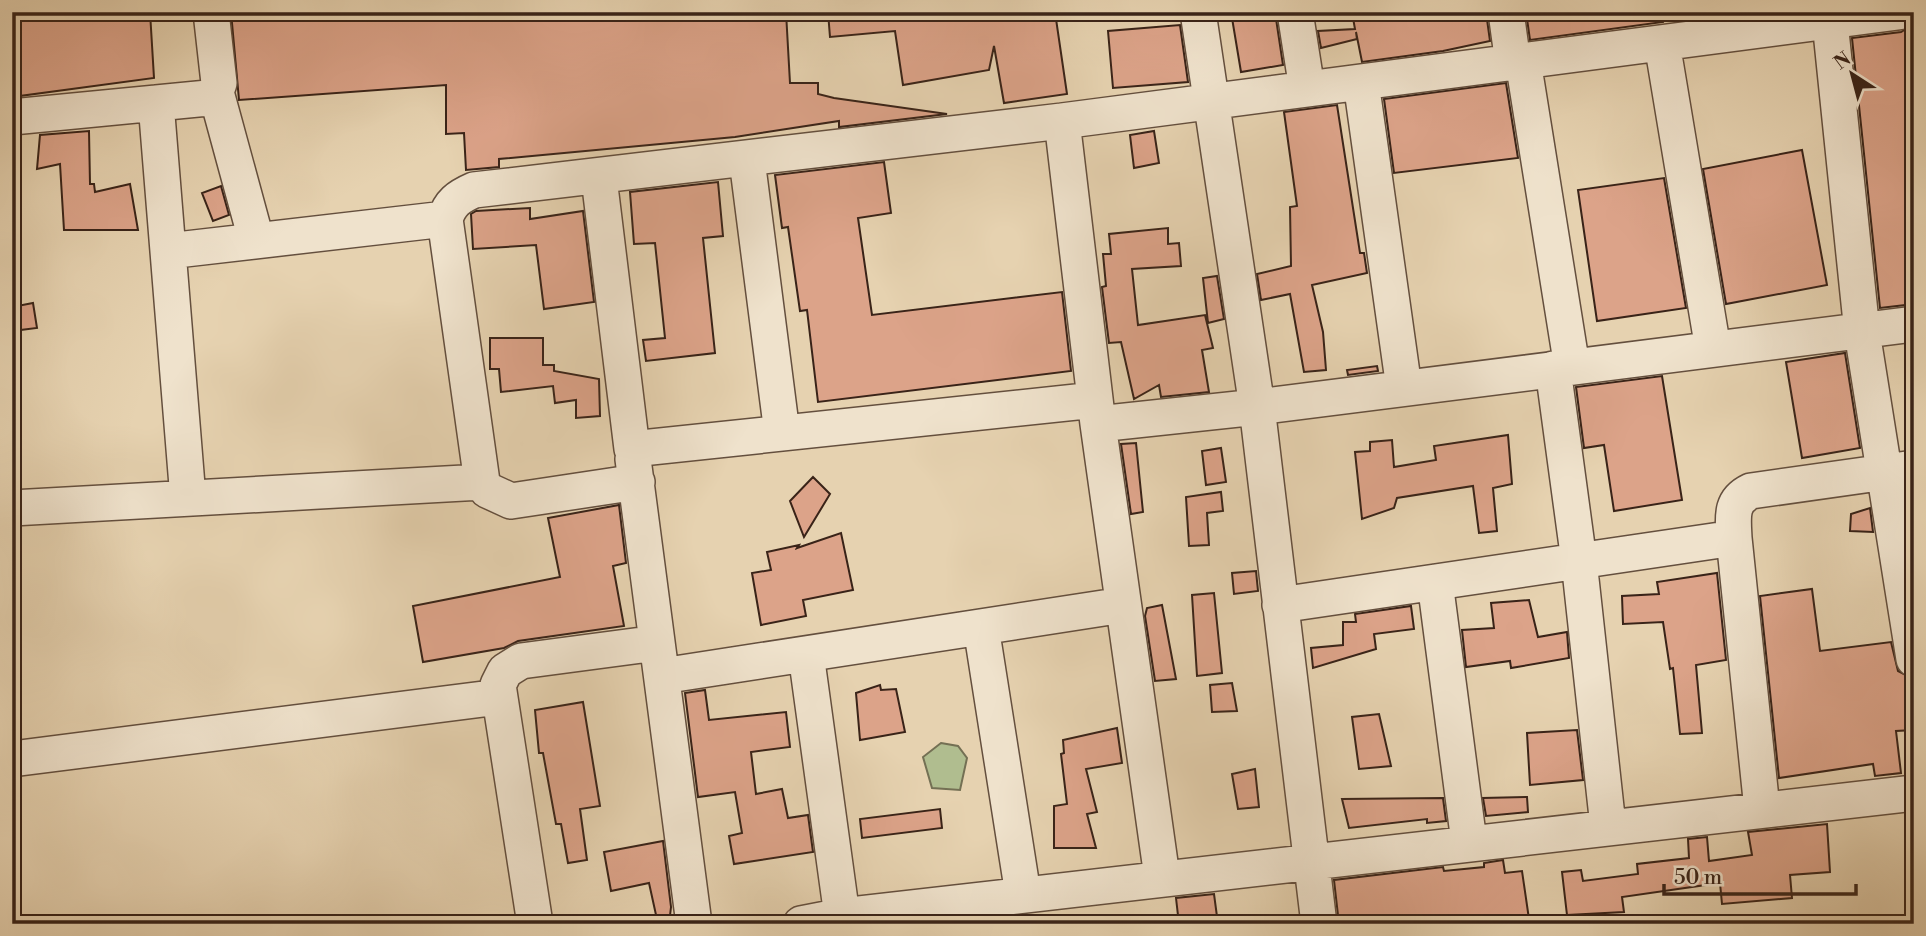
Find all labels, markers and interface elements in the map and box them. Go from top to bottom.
north arrow [1818,38,1888,108]
text: N [1829,47,1856,75]
scale bar [1664,852,1856,896]
text: 50 m [1674,865,1722,891]

